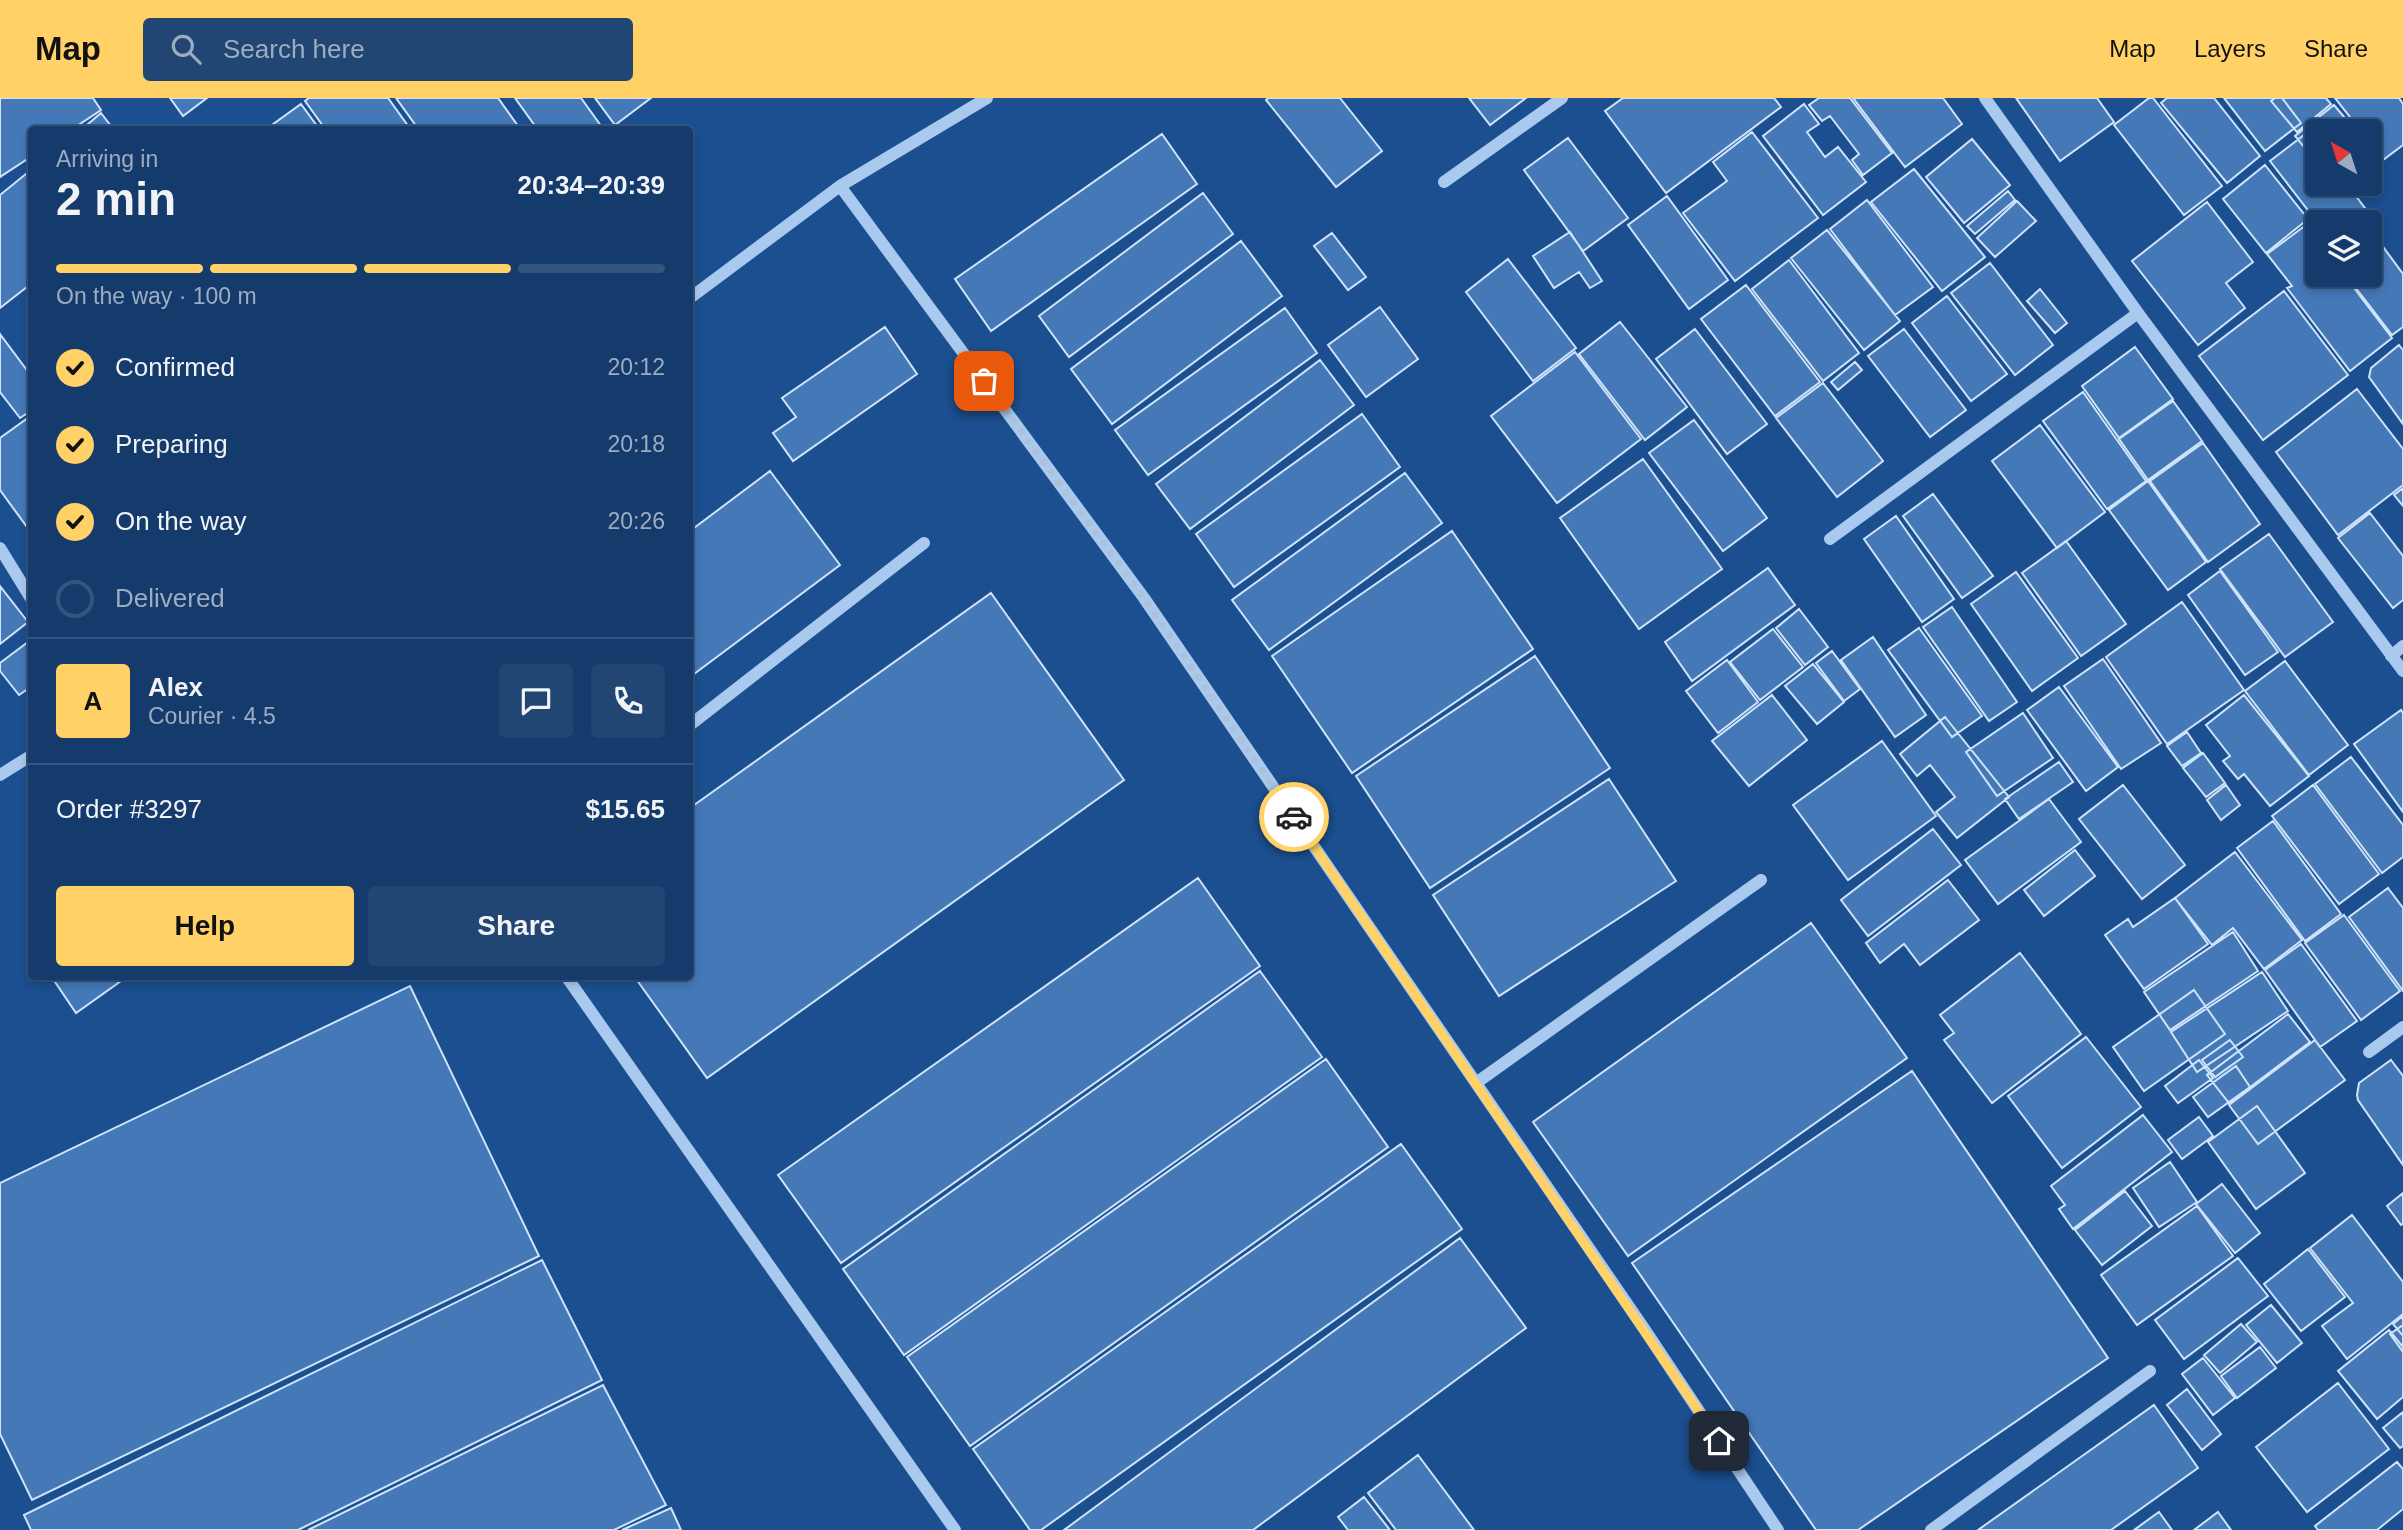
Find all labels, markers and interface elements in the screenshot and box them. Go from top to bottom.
search box [143,18,633,81]
text: Map [35,30,101,67]
icon: search [167,30,205,68]
text: Search here [223,34,365,64]
text: Map [2109,35,2156,62]
text: Layers [2194,35,2266,62]
text: Share [2304,35,2368,62]
north arrow [2305,119,2382,196]
map controls [2305,119,2382,287]
text: Arriving in [56,146,158,172]
text: 20:34–20:39 [518,170,665,200]
text: 2 min [56,173,176,225]
button: layers [2305,210,2382,287]
text: On the way · 100 m [56,283,257,309]
icon: check [56,349,94,387]
pin [954,351,1014,411]
text: Confirmed [115,352,235,382]
text: 20:12 [607,354,665,380]
icon: bag [965,362,1003,400]
icon: check [56,426,94,464]
text: Preparing [115,429,228,459]
text: 20:18 [607,431,665,457]
icon: check [56,503,94,541]
text: On the way [115,506,247,536]
text: 20:26 [607,508,665,534]
text: Delivered [115,583,225,613]
button: chat [499,664,573,738]
button: phone [591,664,665,738]
text: Alex [148,672,203,702]
text: A [84,686,102,716]
text: Courier · 4.5 [148,703,276,729]
courier [1259,782,1329,852]
text: Order #3297 [56,794,202,824]
text: $15.65 [585,794,665,824]
icon: car [1275,798,1313,836]
button: Help [56,886,354,966]
button: Share [368,886,665,966]
pin [1689,1411,1749,1471]
icon: home [1700,1422,1738,1460]

